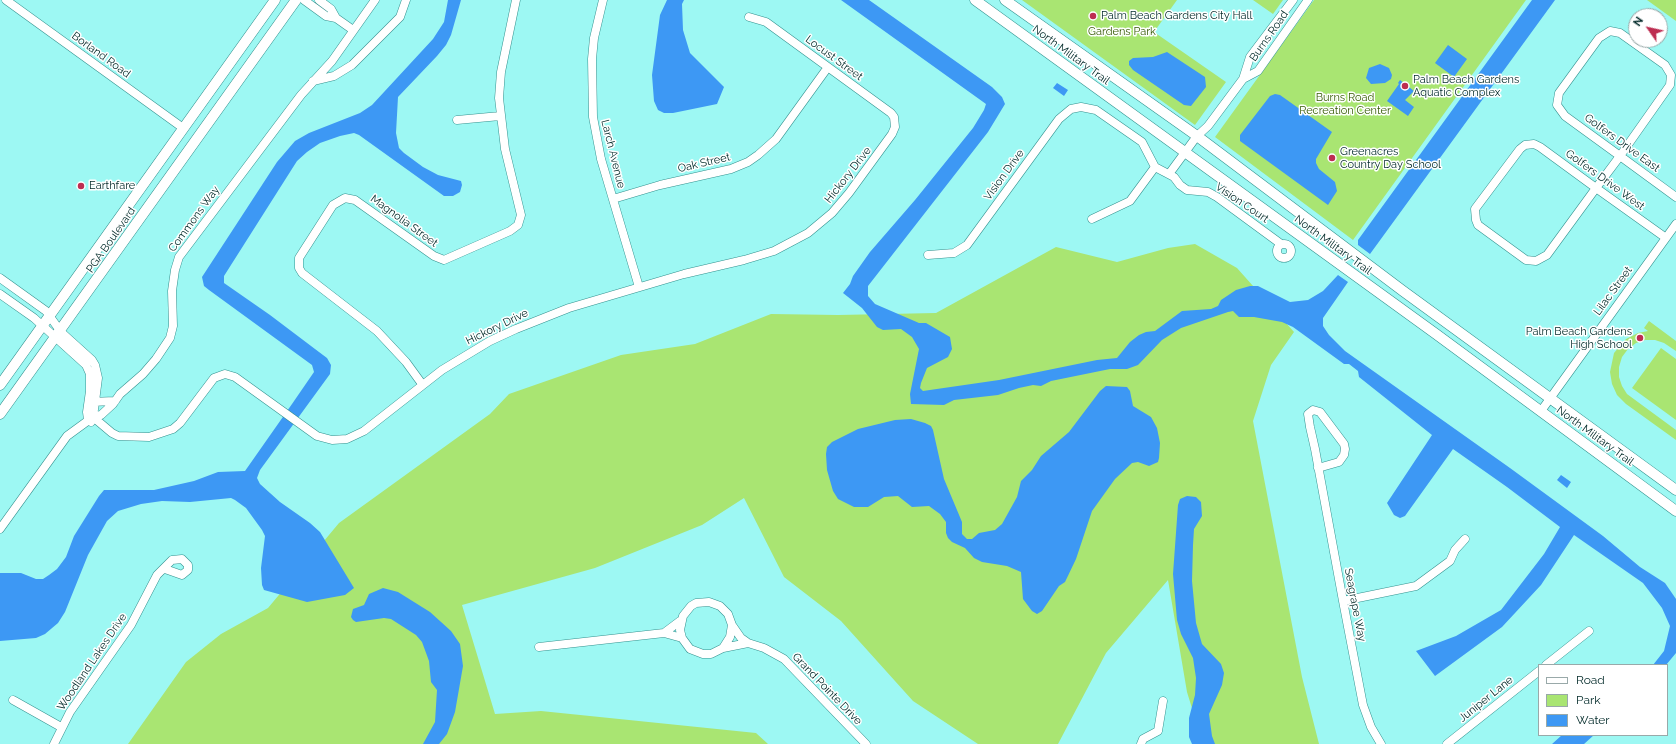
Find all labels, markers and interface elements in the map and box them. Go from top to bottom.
street label: Burns Road [1247,8,1291,64]
north arrow [1628,8,1668,48]
place label: Palm Beach Gardens City Hall [1101,9,1253,23]
marker: Palm Beach Gardens City Hall [1088,11,1098,21]
text: N [1631,14,1646,29]
street label: North Military Trail [1030,23,1112,87]
park label: Gardens Park [1088,25,1156,39]
street label: Borland Road [69,29,133,81]
street label: Locust Street [803,33,865,83]
place label: Palm Beach Gardens Aquatic Complex [1413,73,1519,99]
marker: Palm Beach Gardens Aquatic Complex [1400,81,1410,91]
park label: Burns Road Recreation Center [1299,91,1391,117]
street label: Golfers Drive East [1582,111,1662,175]
street label: Larch Avenue [598,118,628,190]
street label: Hickory Drive [822,144,874,206]
place label: Greenacres Country Day School [1340,145,1441,171]
street label: Vision Drive [981,147,1027,203]
street label: Golfers Drive West [1563,147,1647,213]
street label: Oak Street [677,151,731,175]
marker: Greenacres Country Day School [1327,153,1337,163]
place label: Earthfare [89,179,135,193]
street label: Vision Court [1213,180,1271,226]
marker: Earthfare [76,181,86,191]
street label: Commons Way [166,184,222,254]
street label: Magnolia Street [368,192,440,250]
street label: PGA Boulevard [84,205,138,275]
street label: North Military Trail [1292,213,1374,277]
street label: Lilac Street [1591,264,1635,318]
street label: Hickory Drive [464,306,530,348]
place label: Palm Beach Gardens High School [1526,325,1632,351]
marker: Palm Beach Gardens High School [1635,333,1645,343]
street label: North Military Trail [1554,404,1636,468]
street label: Seagrape Way [1341,567,1369,643]
street label: Woodland Lakes Drive [55,611,129,713]
street label: Grand Pointe Drive [789,650,865,728]
legend [1538,664,1668,736]
street label: Juniper Lane [1456,673,1516,725]
text: Road [1576,673,1605,687]
text: Park [1576,693,1601,707]
text: Water [1576,713,1610,727]

